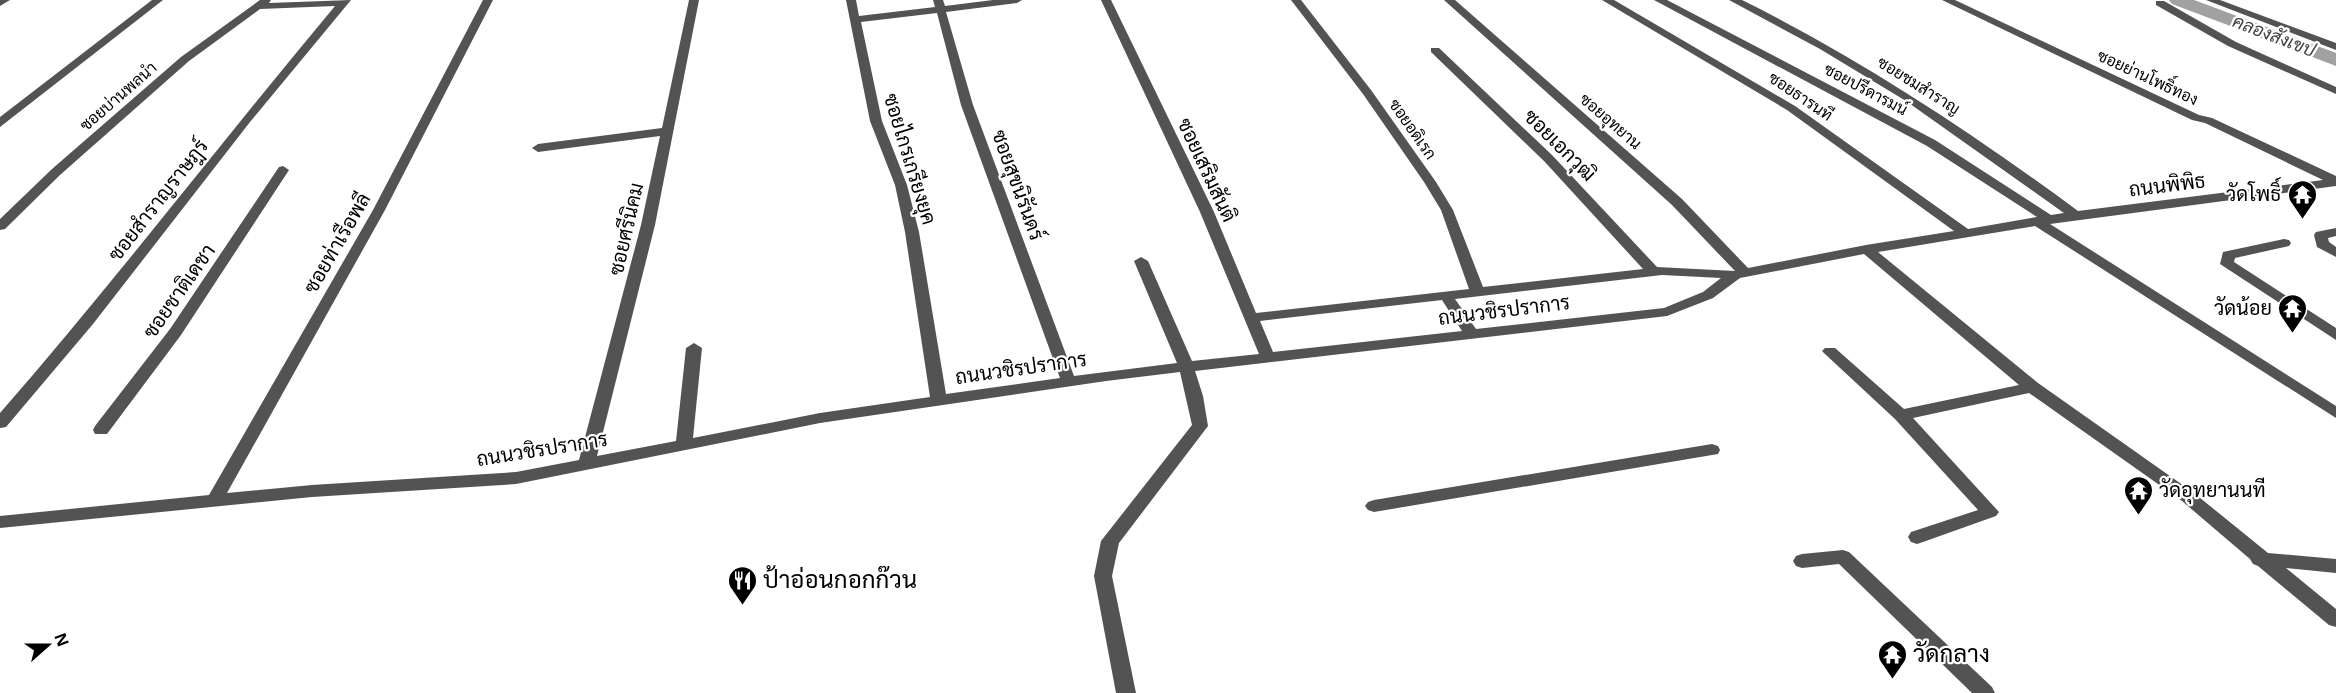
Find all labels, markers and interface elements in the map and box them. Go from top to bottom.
water label: คลองสังเขป [2230,8,2320,62]
street label: ซอยย่านโพธิ์ทอง [2094,41,2203,110]
street label: ซอยชมสำราญ [1873,51,1965,119]
street label: ซอยบ่านพลนำ [75,56,161,136]
street label: ซอยปรีดารมน์ [1820,57,1912,120]
street label: ซอยธารนที [1764,66,1838,126]
street label: ซอยอุทยาน [1575,88,1647,155]
street label: ซอยไกรเกรียงยุค [877,90,943,228]
street label: ซอยอดิเรก [1384,94,1442,164]
street label: ซอยเอกวุฒิ [1518,103,1602,187]
street label: ซอยเสริมสันติ [1172,113,1243,226]
street label: ซอยสุขนิรันดร์ [985,126,1051,244]
street label: ซอยสำราญราษฎร์ [102,133,214,267]
street label: ถนนพิพิธ [2127,166,2207,203]
place label: วัดโพธิ์ [2226,176,2281,207]
temple icon: วัดโพธิ์ [2286,178,2318,220]
street label: ซอยศรีนิคม [602,180,649,278]
street label: ซอยท่าเรือพลี [297,188,376,298]
street label: ซอยชาติเดชา [136,238,221,343]
street label: ถนนวชิรปราการ [1437,288,1571,331]
temple icon: วัดน้อย [2277,292,2309,334]
place label: วัดน้อย [2214,294,2272,321]
street label: ถนนวชิรปราการ [953,345,1088,390]
street label: ถนนวชิรปราการ [474,425,609,472]
temple icon: วัดอุทยานนที [2122,474,2154,516]
place label: วัดอุทยานนที [2159,476,2266,504]
place label: ป้าอ่อนกอกก๊วน [763,562,917,595]
restaurant icon: ป้าอ่อนกอกก๊วน [726,564,758,606]
north arrow [18,615,78,675]
text: N [49,630,75,650]
place label: วัดกลาง [1913,636,1990,669]
temple icon: วัดกลาง [1876,638,1908,680]

